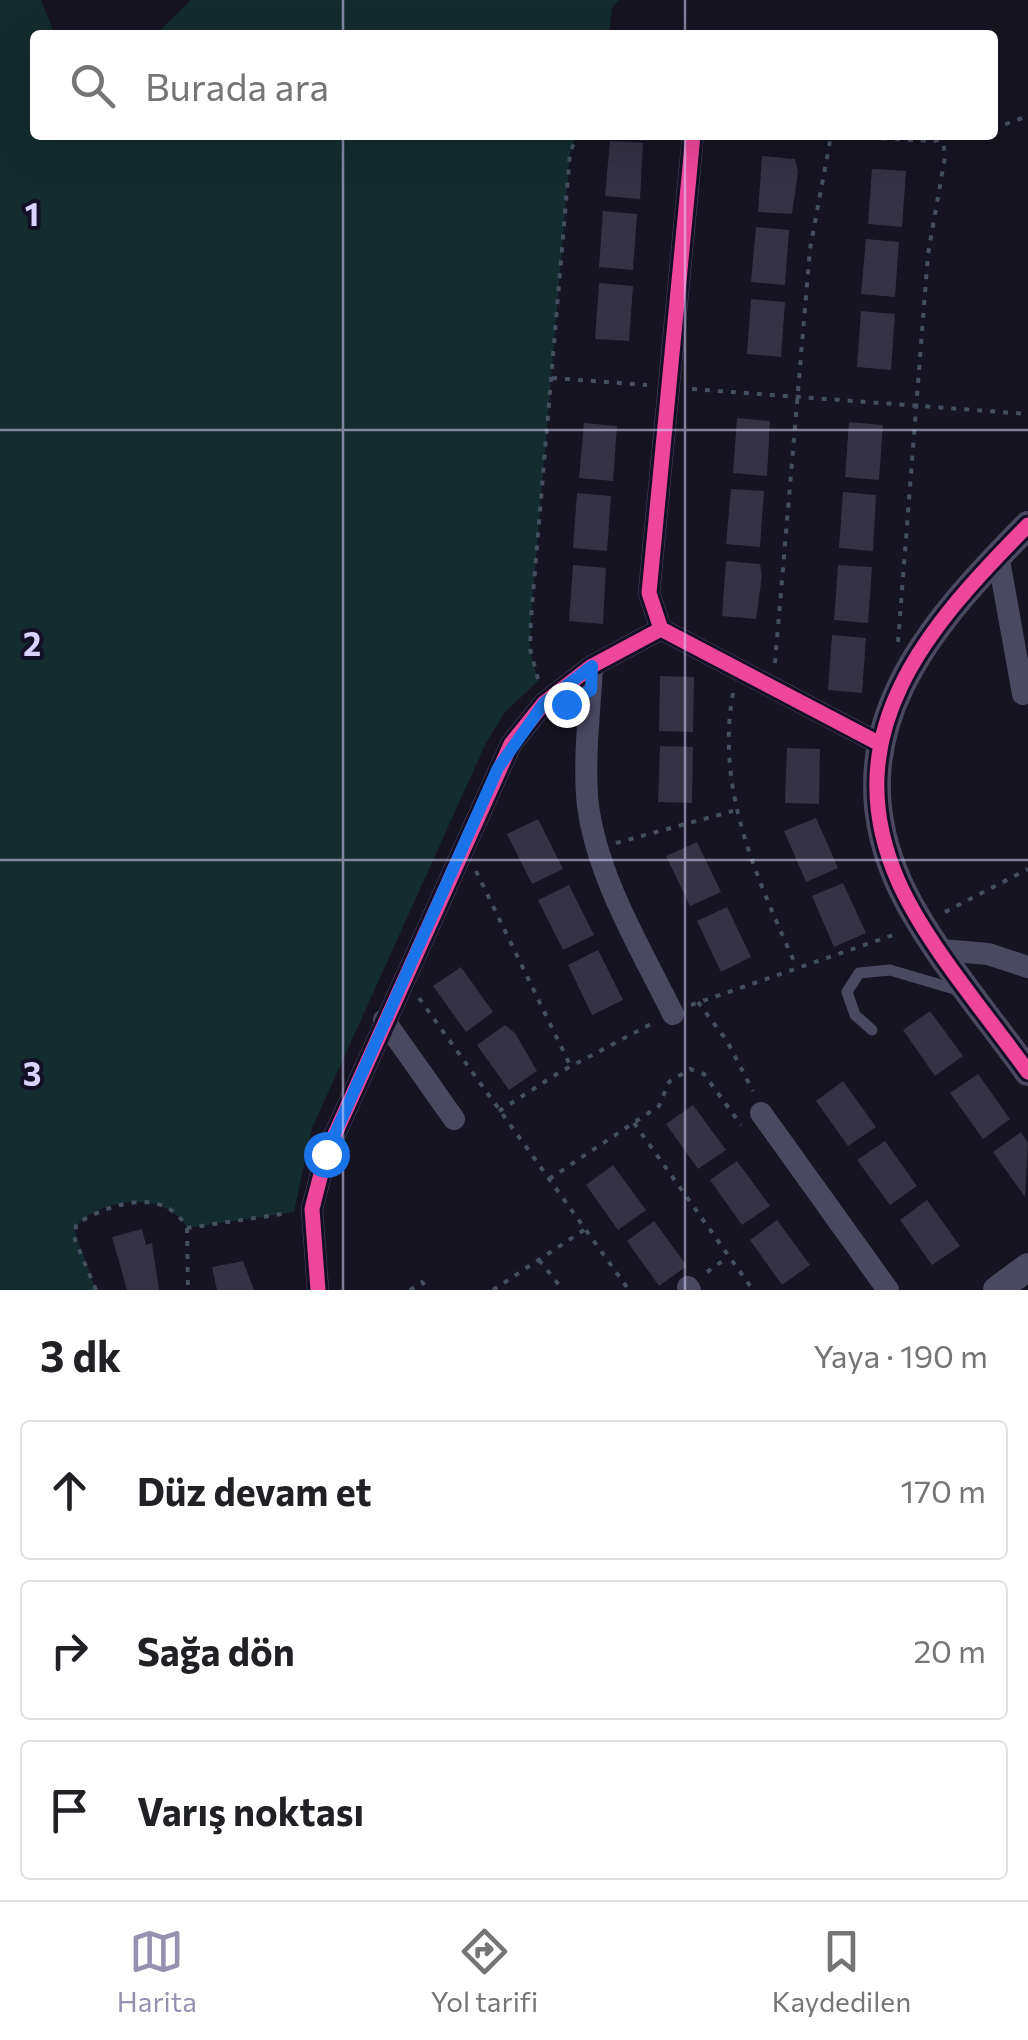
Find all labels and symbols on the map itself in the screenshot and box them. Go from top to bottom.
text: 1 [25,193,39,233]
text: 2 [23,623,41,663]
route end [544,682,590,728]
text: 3 [23,1053,41,1093]
route start [304,1132,350,1178]

